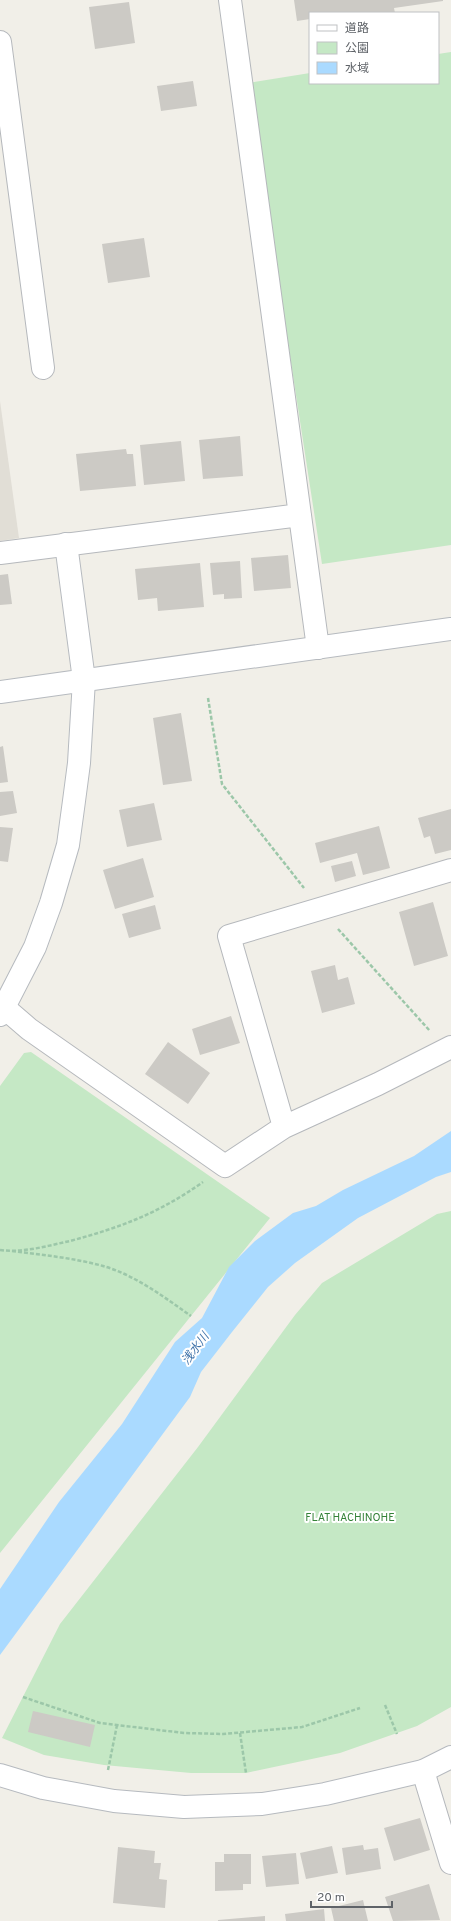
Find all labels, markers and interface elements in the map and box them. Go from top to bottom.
legend [309,12,439,84]
text: 道路 [345,21,369,37]
text: 公園 [345,41,369,57]
text: 水域 [345,61,369,77]
water label: 浅水川 [179,1328,214,1368]
park label: FLAT HACHINOHE [305,1511,395,1525]
scale bar [311,1883,392,1909]
text: 20 m [317,1890,345,1906]

